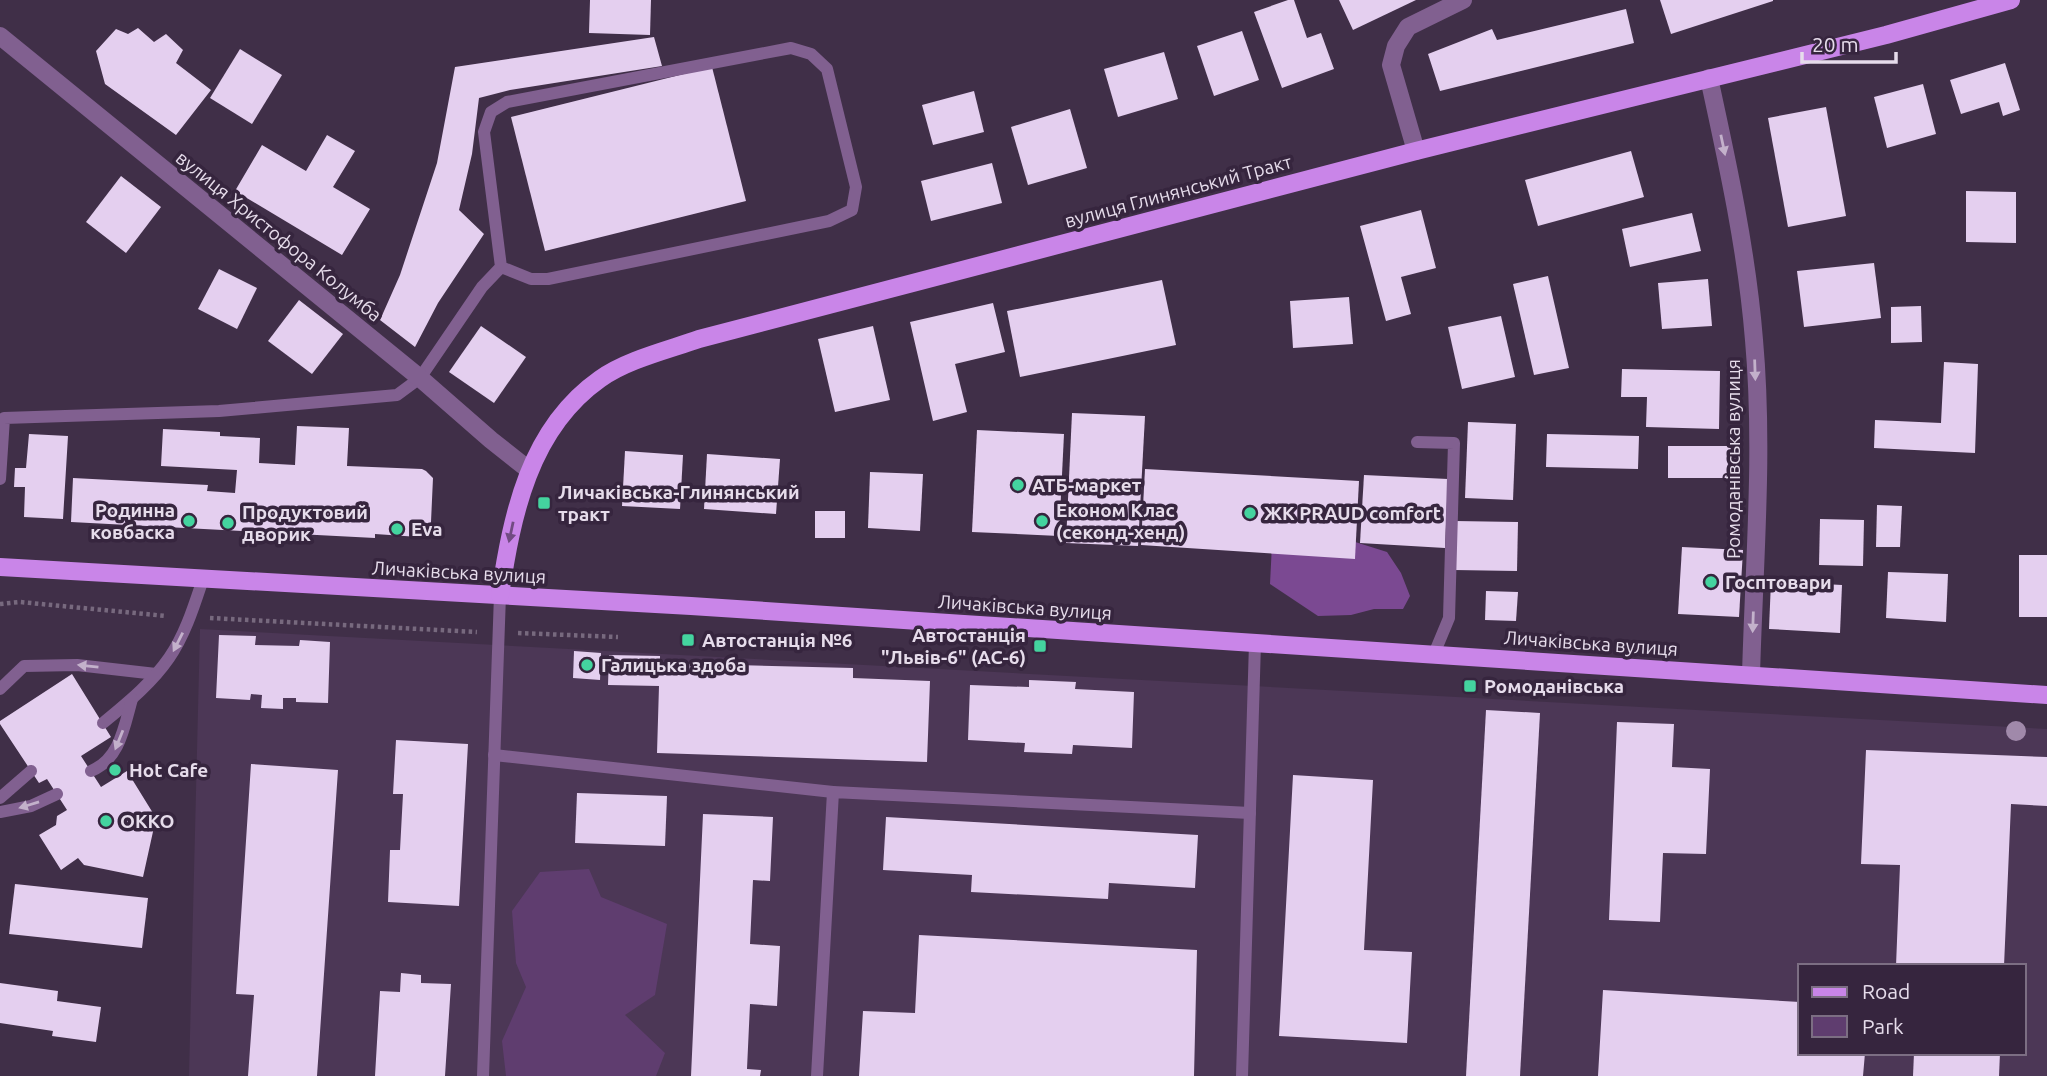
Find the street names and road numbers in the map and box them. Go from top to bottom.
street label: вулиця Христофора Колумба [172,146,386,326]
street label: вулиця Глинянський Тракт [1062,150,1294,232]
street label: Ромоданівська вулиця [1722,359,1744,559]
street label: Личаківська вулиця [371,556,547,588]
street label: Личаківська вулиця [937,590,1113,624]
street label: Личаківська вулиця [1503,626,1679,660]

